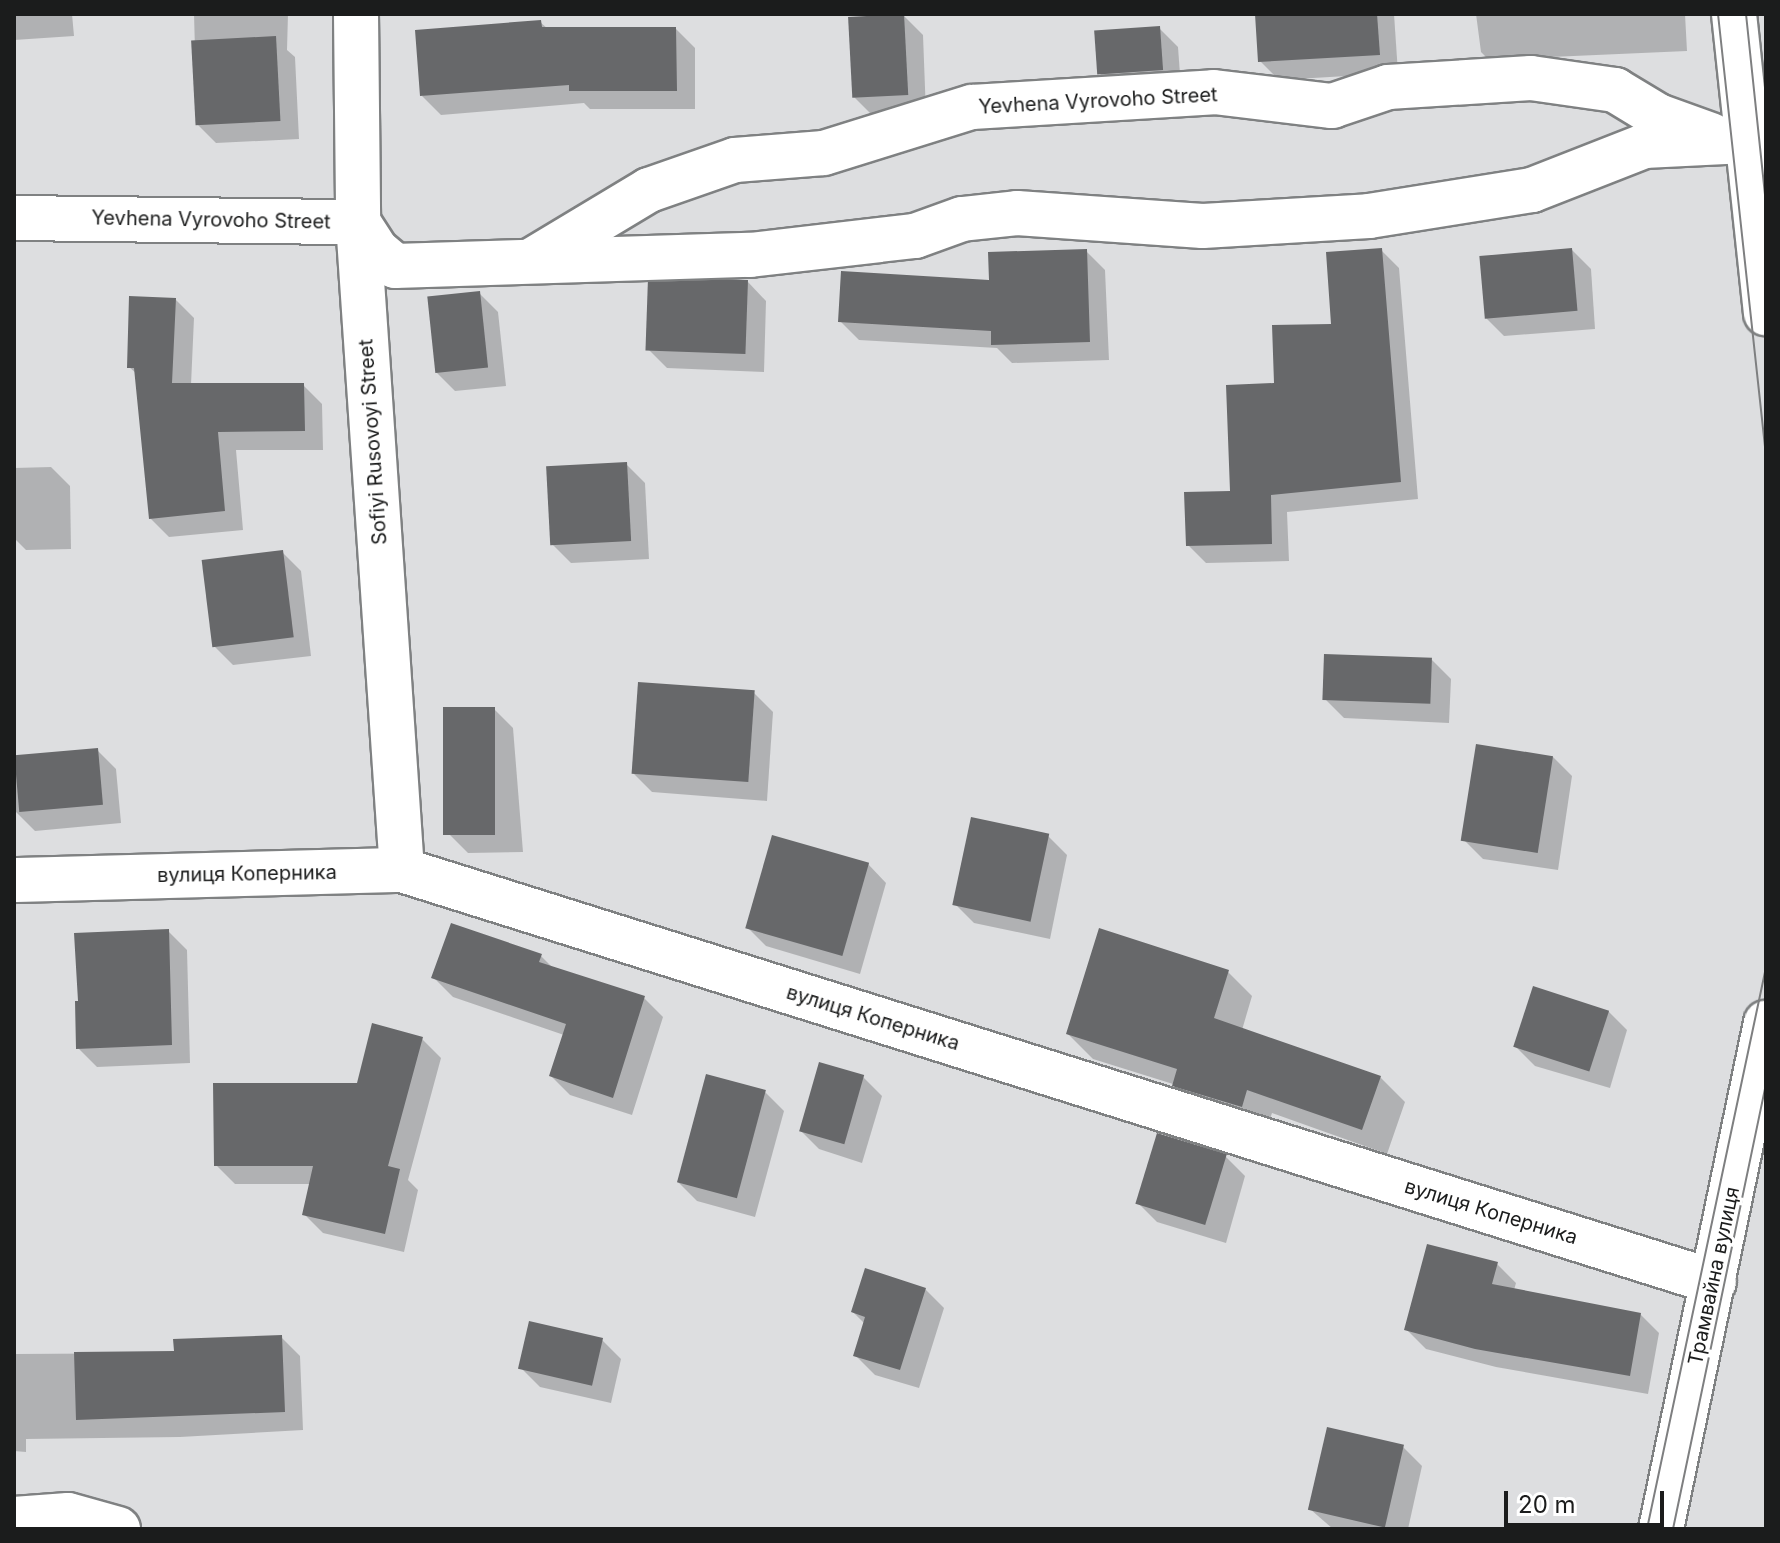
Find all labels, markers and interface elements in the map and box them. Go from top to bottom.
street label: Yevhena Vyrovoho Street [978,83,1218,119]
street label: Yevhena Vyrovoho Street [91,206,331,234]
street label: Sofiyi Rusovoyi Street [354,338,392,546]
street label: вулиця Коперника [157,860,337,888]
street label: вулиця Коперника [784,980,962,1056]
street label: вулиця Коперника [1402,1174,1580,1250]
street label: Трамвайна вулиця [1683,1185,1745,1367]
scale bar [1508,1475,1668,1525]
text: 20 m [1518,1490,1576,1519]

